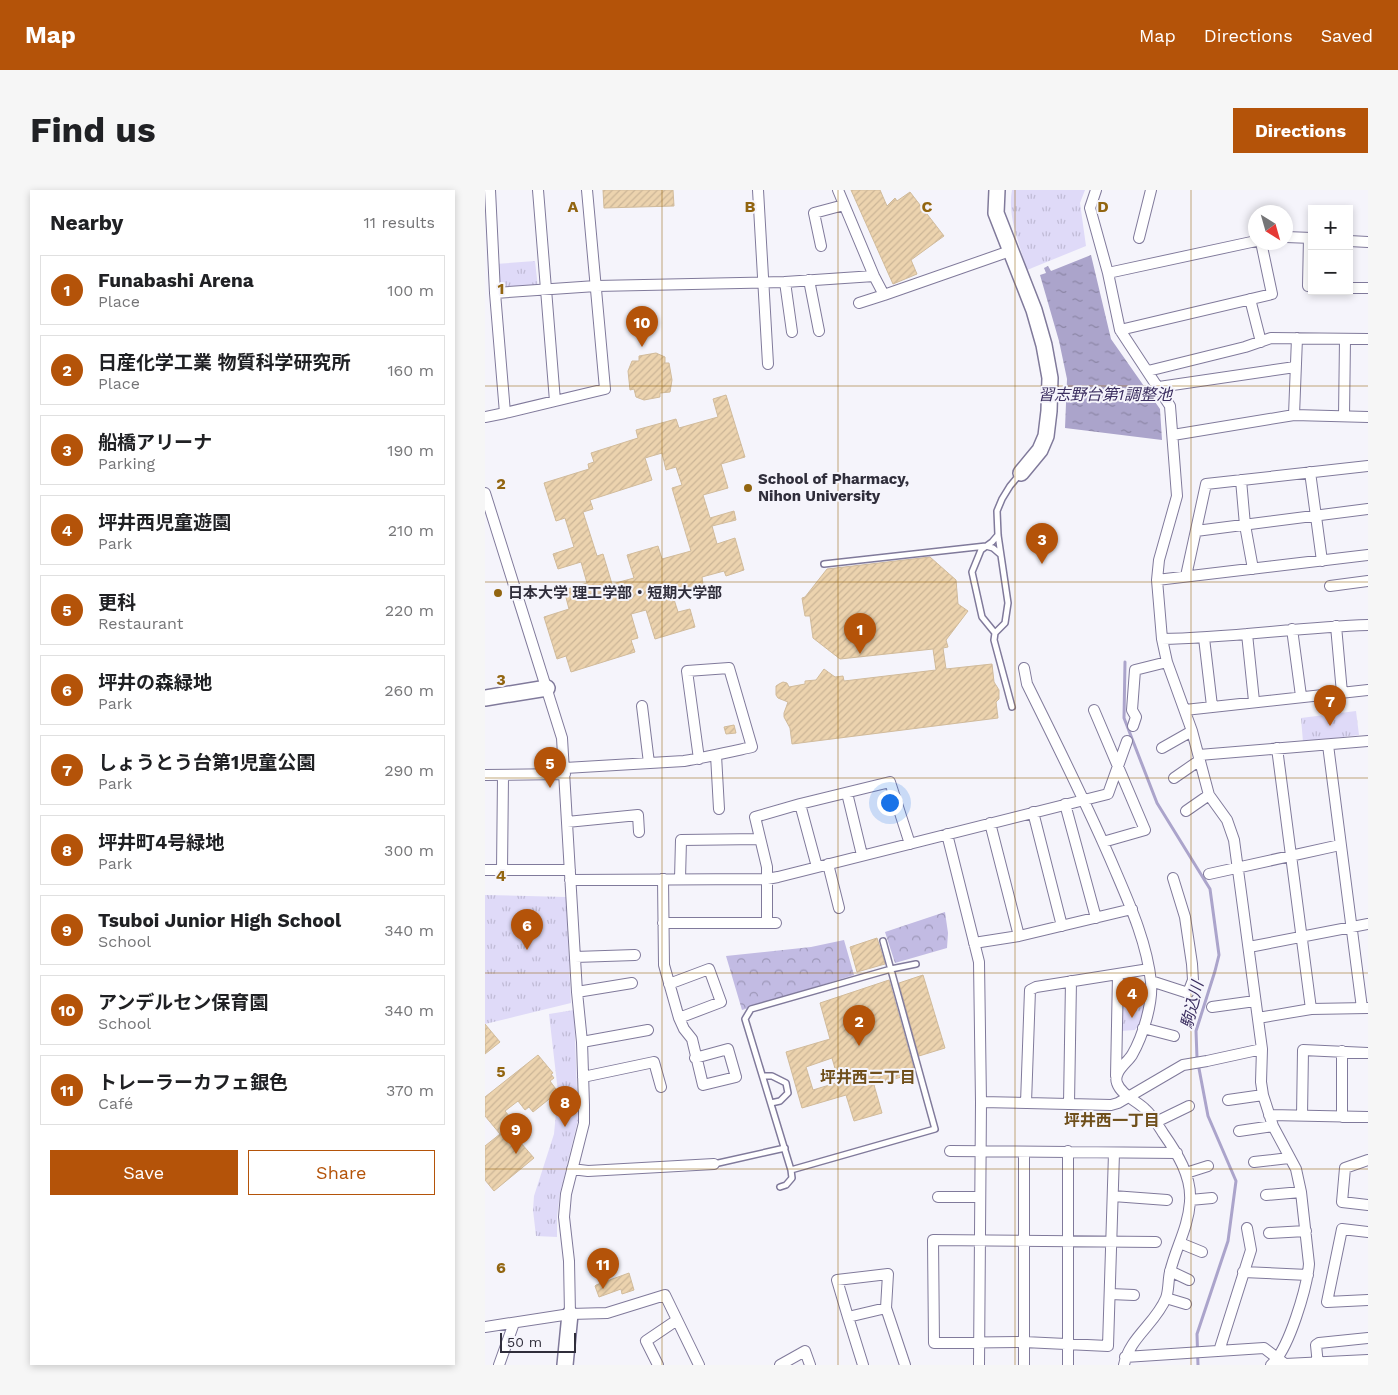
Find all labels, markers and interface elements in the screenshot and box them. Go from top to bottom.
text: Map [25,21,76,49]
text: Map [1139,25,1176,46]
text: Directions [1204,25,1293,46]
text: Saved [1321,25,1373,46]
button: Directions [1233,108,1368,153]
text: Find us [30,109,156,151]
text: A [568,197,579,216]
text: B [745,197,756,216]
text: C [922,197,933,216]
text: D [1097,197,1109,216]
north arrow [1248,205,1293,250]
map controls [1308,205,1353,295]
button: + [1308,205,1353,250]
text: Nearby [50,210,123,235]
text: 11 results [364,213,435,232]
button: − [1308,250,1353,295]
text: Funabashi Arena [98,269,254,292]
text: 1 [498,279,504,298]
text: 1 [64,281,70,300]
text: 100 m [387,281,434,300]
text: Place [98,292,140,311]
pin: 10 [626,306,658,347]
text: 日産化学工業 物質科学研究所 [98,351,350,374]
text: 2 [62,361,72,380]
text: 160 m [387,361,434,380]
text: Place [98,374,140,393]
water label: 習志野台第1調整池 [1038,385,1174,404]
text: 船橋アリーナ [98,431,212,454]
text: 3 [62,441,72,460]
text: 190 m [387,441,434,460]
text: Parking [98,454,155,473]
place label: School of Pharmacy, Nihon University [758,470,909,505]
text: 2 [496,474,506,493]
marker: School of Pharmacy, Nihon University [742,482,754,494]
text: 坪井西児童遊園 [98,511,231,534]
text: 4 [62,521,72,540]
text: 210 m [388,521,434,540]
pin: 3 [1026,523,1058,564]
text: Park [98,534,132,553]
place label: 日本大学 理工学部・短期大学部 [508,584,722,602]
marker: 日本大学 理工学部・短期大学部 [492,587,504,599]
text: 更科 [98,591,136,614]
text: 5 [62,601,72,620]
text: 220 m [385,601,434,620]
pin: 1 [844,613,876,654]
text: Restaurant [98,614,184,633]
text: 3 [496,670,506,689]
text: 坪井の森緑地 [98,671,212,694]
text: 6 [62,681,72,700]
text: 260 m [384,681,434,700]
pin: 7 [1314,685,1346,726]
text: Park [98,694,132,713]
pin: 5 [534,747,566,788]
text: しょうとう台第1児童公園 [98,751,315,774]
text: 7 [62,761,72,780]
text: 290 m [384,761,434,780]
text: Park [98,774,132,793]
your location [877,790,903,816]
text: 坪井町4号緑地 [98,831,224,854]
text: 8 [62,841,72,860]
text: 300 m [384,841,434,860]
text: Park [98,854,132,873]
text: 4 [496,866,506,885]
text: Tsuboi Junior High School [98,909,341,932]
pin: 6 [511,909,543,950]
text: 9 [62,921,72,940]
text: 340 m [384,921,434,940]
text: School [98,932,151,951]
pin: 4 [1116,977,1148,1018]
water label: 駒込川 [1177,977,1208,1031]
text: アンデルセン保育園 [98,991,268,1014]
text: 10 [58,1001,76,1020]
text: 340 m [384,1001,434,1020]
pin: 2 [843,1005,875,1046]
text: School [98,1014,151,1033]
text: 5 [496,1062,506,1081]
district label: 坪井西二丁目 [820,1068,916,1087]
text: トレーラーカフェ銀色 [98,1071,288,1094]
text: 11 [60,1081,74,1100]
text: 370 m [386,1081,434,1100]
pin: 8 [549,1086,581,1127]
text: Café [98,1094,133,1113]
district label: 坪井西一丁目 [1064,1111,1160,1130]
pin: 9 [500,1113,532,1154]
button: Save [50,1150,238,1195]
button: Share [248,1150,435,1195]
pin: 11 [587,1248,619,1289]
text: 6 [496,1258,506,1277]
scale bar [500,1330,576,1353]
text: 50 m [507,1334,542,1350]

